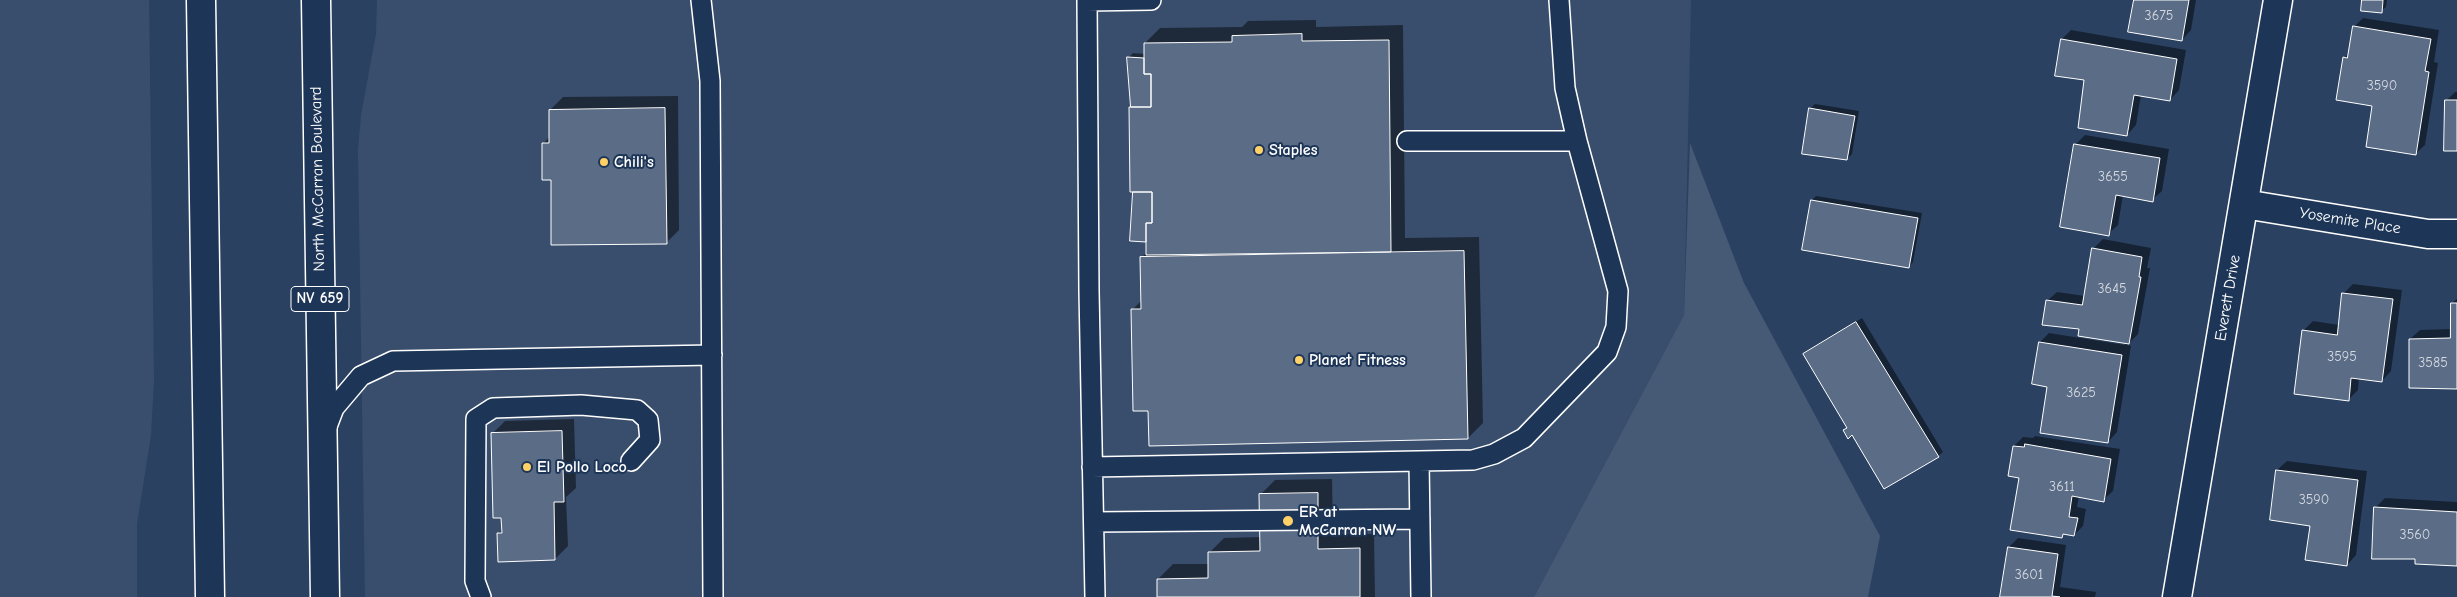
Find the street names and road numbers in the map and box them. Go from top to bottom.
street label: North McCarran Boulevard [307,86,329,272]
street label: Yosemite Place [2298,204,2402,238]
street label: Everett Drive [2211,253,2245,343]
road number: NV 659 [291,286,349,312]

